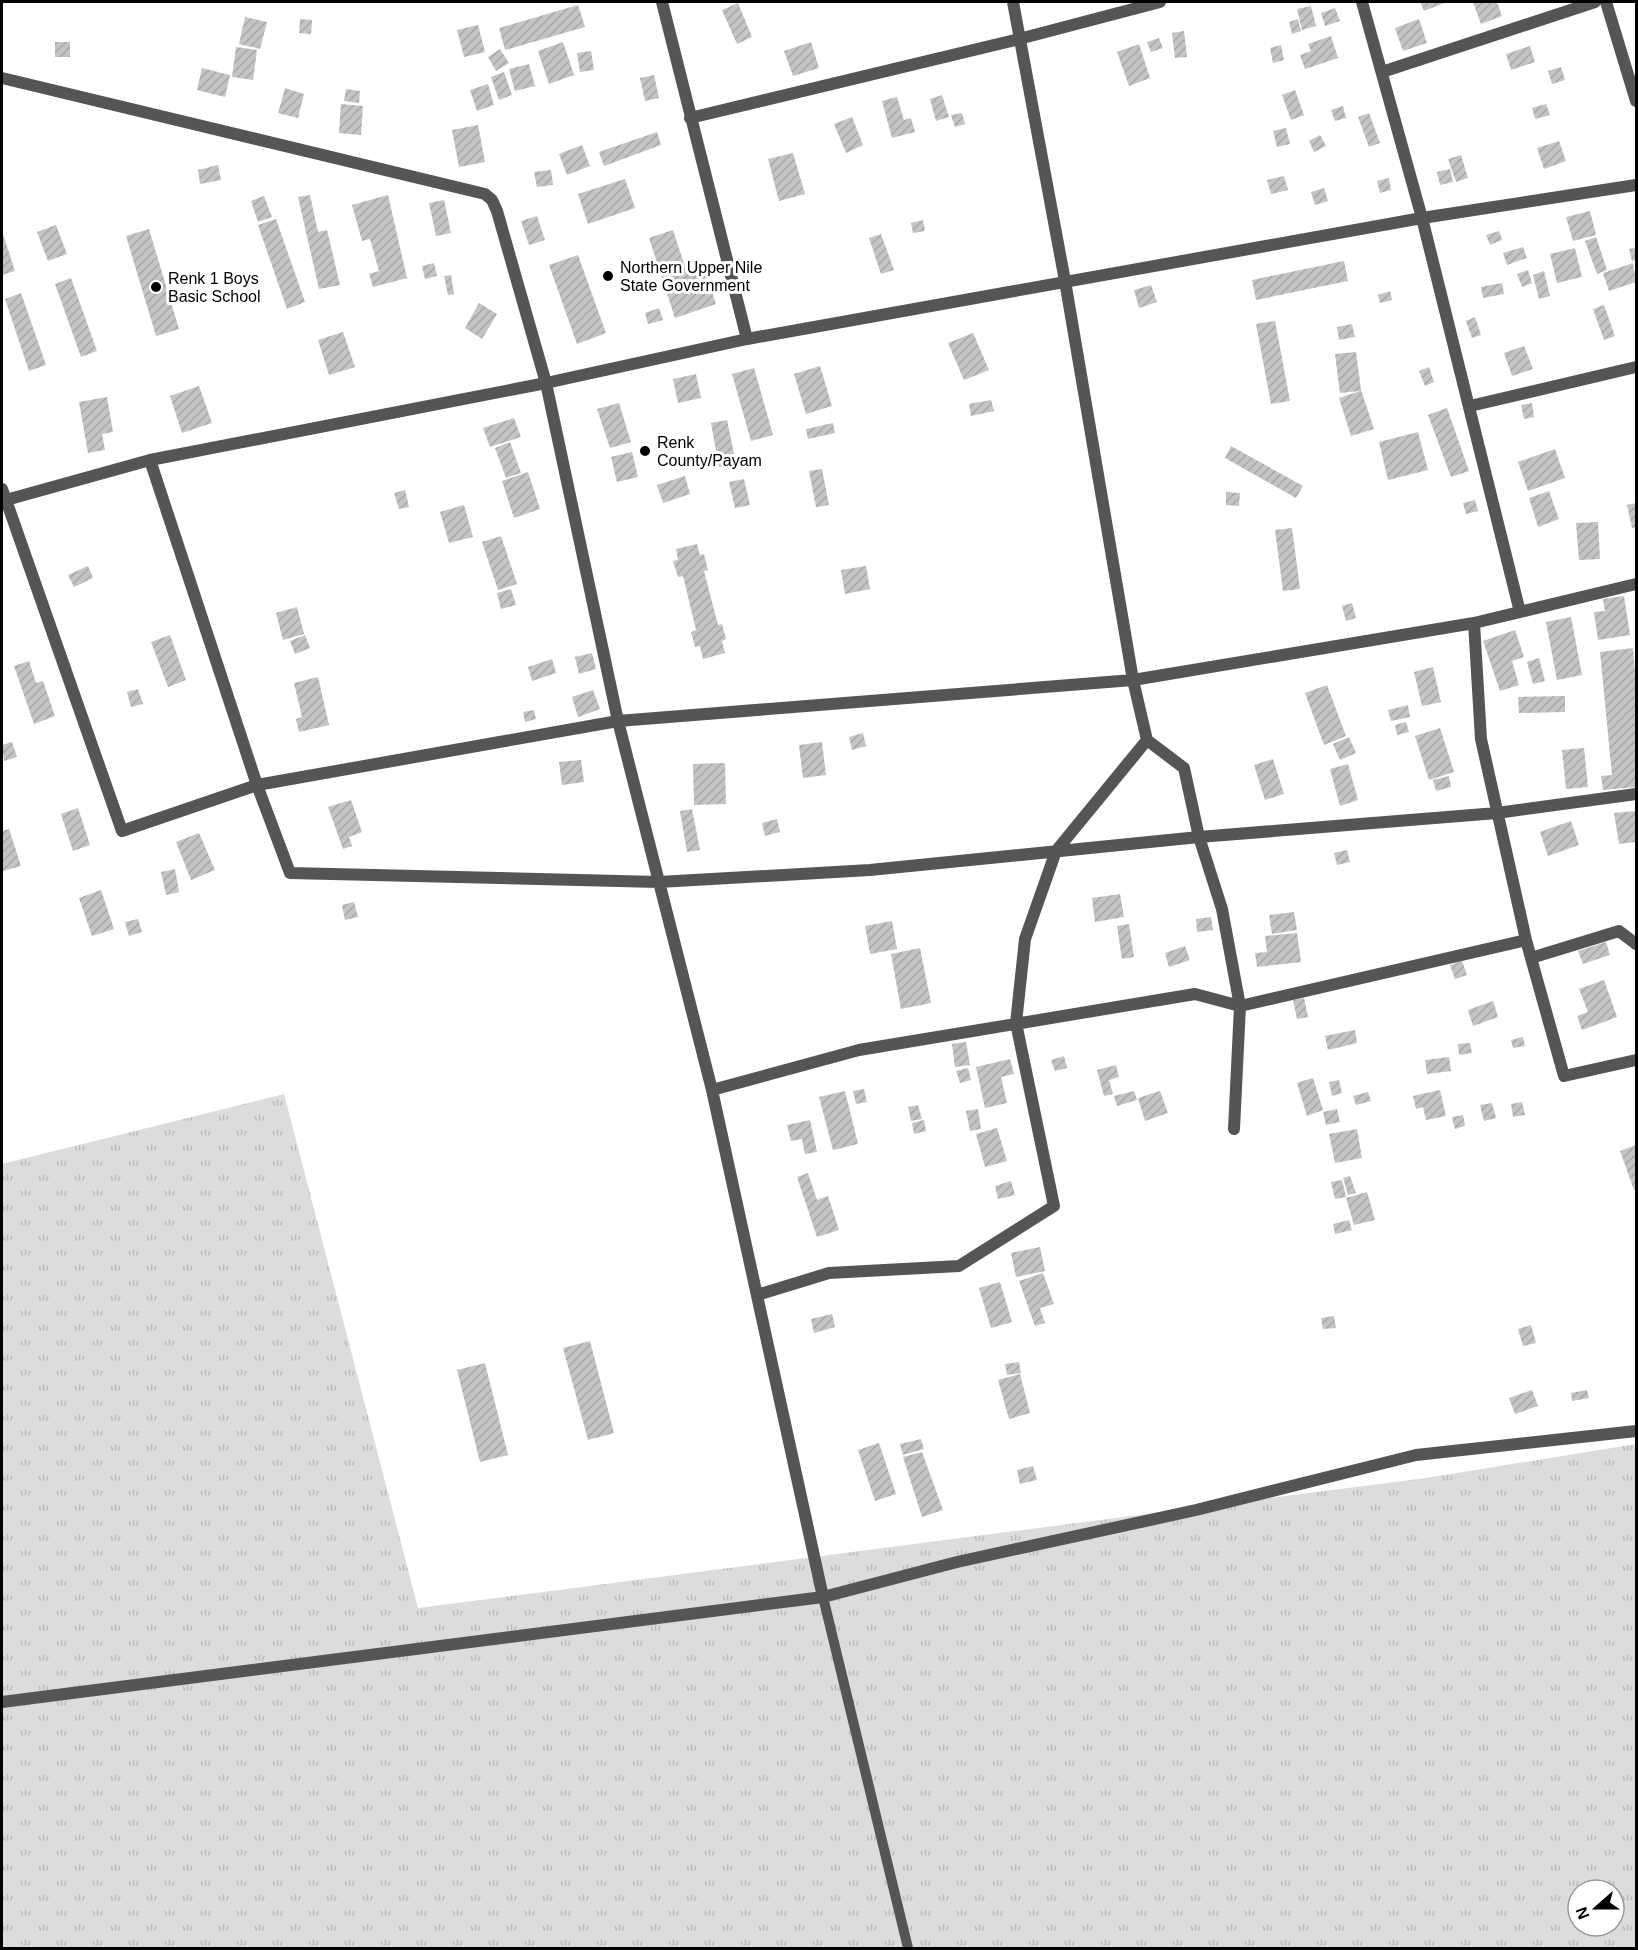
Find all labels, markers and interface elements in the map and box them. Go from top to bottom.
place label: Northern Upper Nile State Government [620,259,762,294]
marker: Northern Upper Nile State Government [601,269,615,283]
place label: Renk 1 Boys Basic School [168,270,261,305]
marker: Renk 1 Boys Basic School [149,280,163,294]
place label: Renk County/Payam [657,434,762,469]
marker: Renk County/Payam [638,444,652,458]
north arrow [1566,1878,1626,1938]
text: N [1572,1905,1592,1922]

